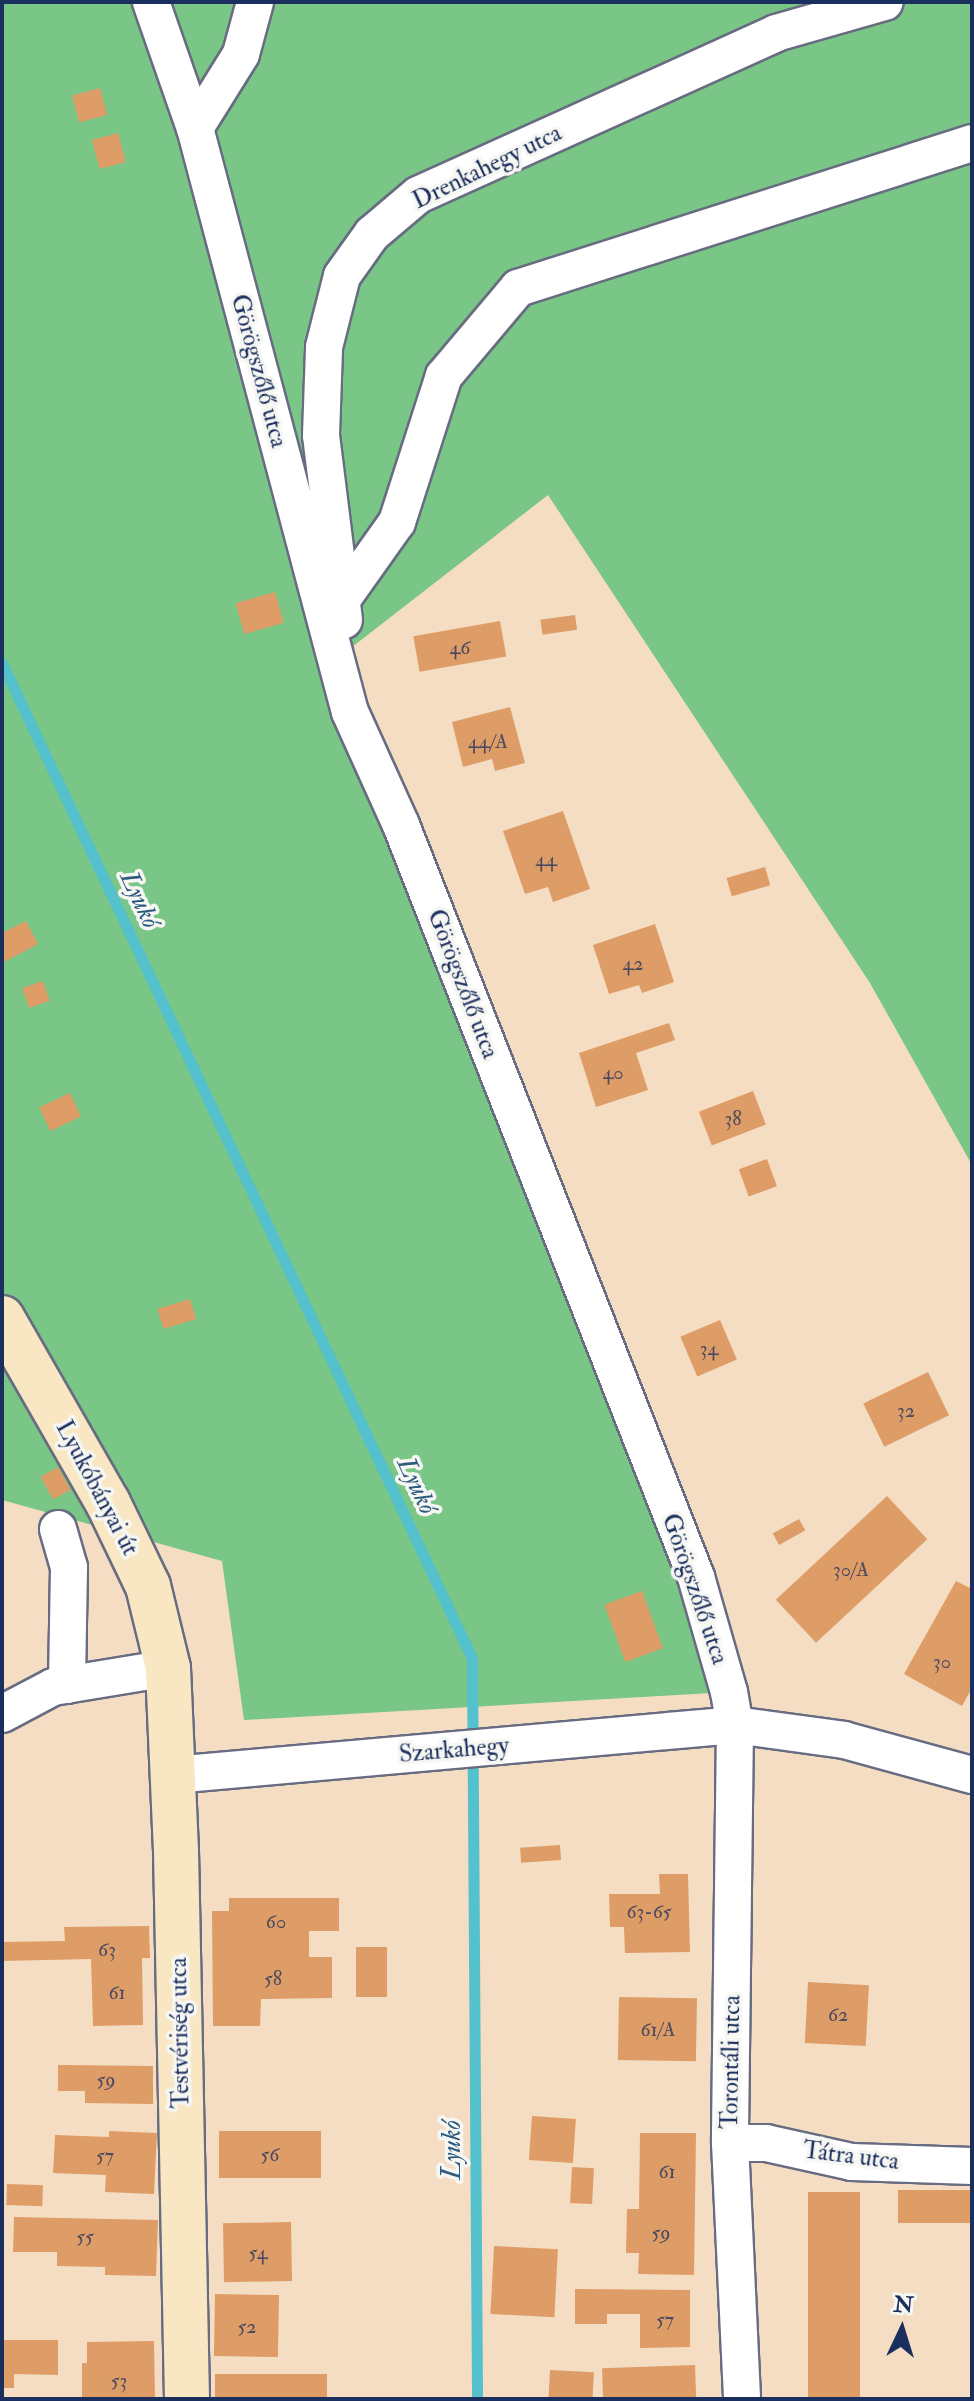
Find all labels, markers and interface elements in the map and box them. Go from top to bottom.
street label: Drenkahegy utca [408,119,566,215]
street label: Görögszőlő utca [225,291,293,451]
house number: 46 [450,635,470,659]
house number: 44/A [468,729,508,753]
house number: 44 [535,847,557,871]
water label: Lyukó [112,866,166,934]
street label: Görögszőlő utca [421,905,505,1063]
house number: 42 [623,951,643,975]
house number: 40 [602,1060,624,1084]
house number: 38 [724,1106,742,1130]
house number: 34 [700,1336,718,1360]
house number: 32 [897,1398,915,1422]
street label: Lyukóbányai út [49,1416,145,1560]
water label: Lyukó [389,1452,443,1520]
street label: Görögszőlő utca [656,1510,734,1668]
house number: 30/A [833,1557,869,1581]
house number: 30 [933,1649,951,1673]
street label: Szarkahegy [398,1731,510,1769]
house number: 63-65 [626,1899,672,1923]
house number: 60 [266,1909,286,1933]
house number: 63 [98,1937,116,1961]
street label: Testvériség utca [164,1957,196,2109]
house number: 58 [264,1966,282,1990]
house number: 61 [108,1980,126,2004]
street label: Torontáli utca [715,1995,747,2129]
house number: 62 [828,2002,848,2026]
house number: 61/A [640,2017,676,2041]
house number: 59 [96,2067,116,2091]
water label: Lyukó [437,2120,469,2180]
street label: Tátra utca [801,2136,901,2176]
house number: 56 [261,2142,279,2166]
house number: 57 [96,2143,114,2167]
house number: 61 [658,2159,676,2183]
house number: 59 [651,2220,671,2244]
house number: 55 [76,2224,94,2248]
house number: 54 [248,2240,268,2264]
north arrow [862,2289,942,2369]
text: N [893,2290,914,2320]
house number: 57 [656,2307,674,2331]
house number: 52 [238,2314,256,2338]
house number: 53 [111,2368,127,2392]

